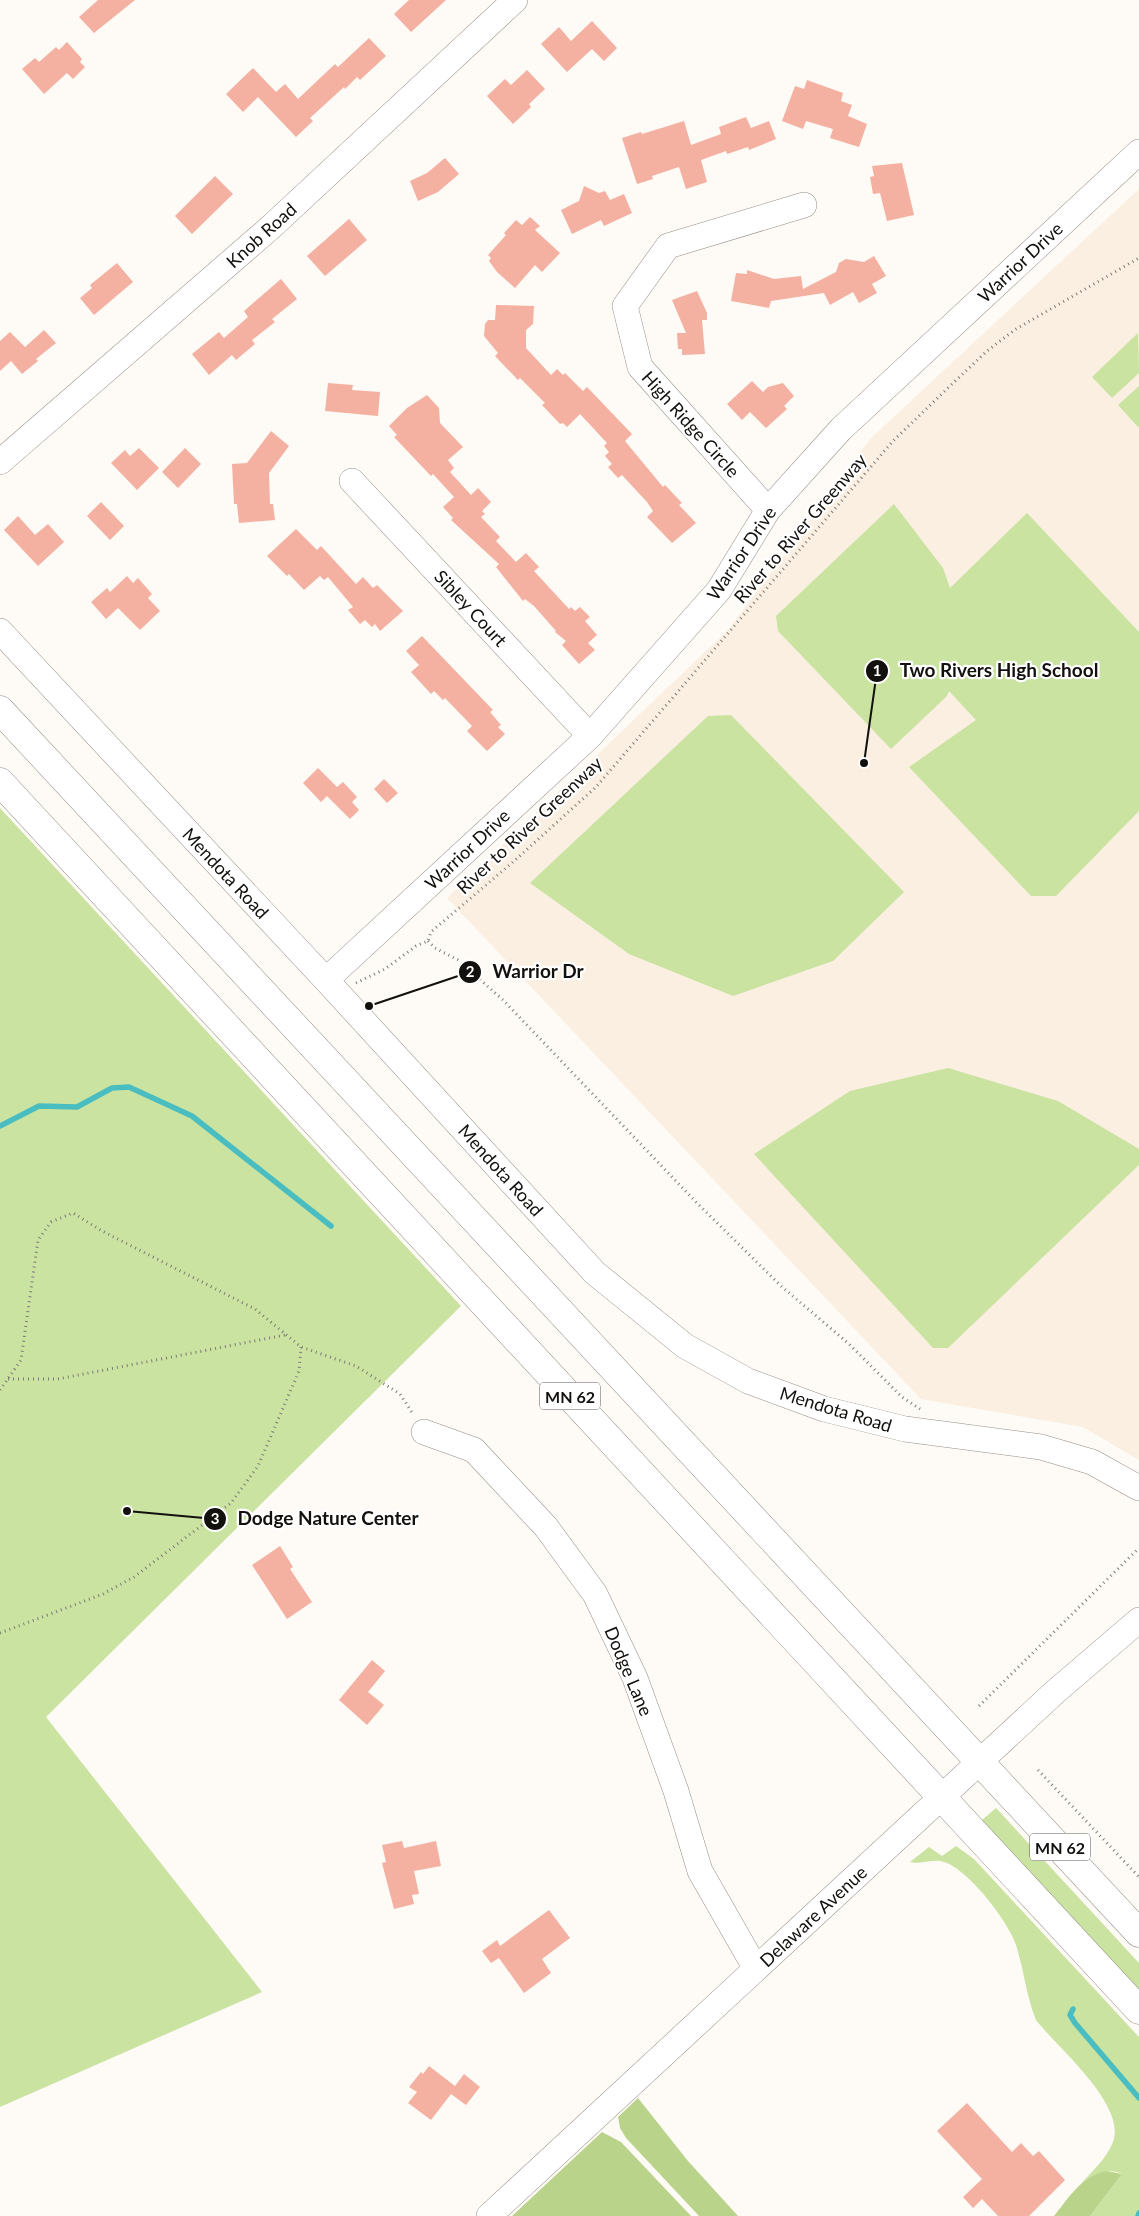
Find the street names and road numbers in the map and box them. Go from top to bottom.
street label: Knob Road [221,198,301,272]
street label: Warrior Drive [973,217,1067,307]
street label: High Ridge Circle [637,366,745,482]
street label: River to River Greenway [729,448,871,607]
street label: Warrior Drive [702,502,780,604]
street label: Sibley Court [430,565,512,651]
street label: River to River Greenway [452,751,607,898]
street label: Warrior Drive [420,804,514,894]
street label: Mendota Road [178,823,274,923]
street label: Mendota Road [454,1120,548,1220]
road number: MN 62 [540,1382,600,1410]
street label: Mendota Road [777,1382,895,1436]
street label: Dodge Lane [600,1623,658,1719]
road number: MN 62 [1030,1834,1090,1860]
street label: Delaware Avenue [755,1861,871,1971]

